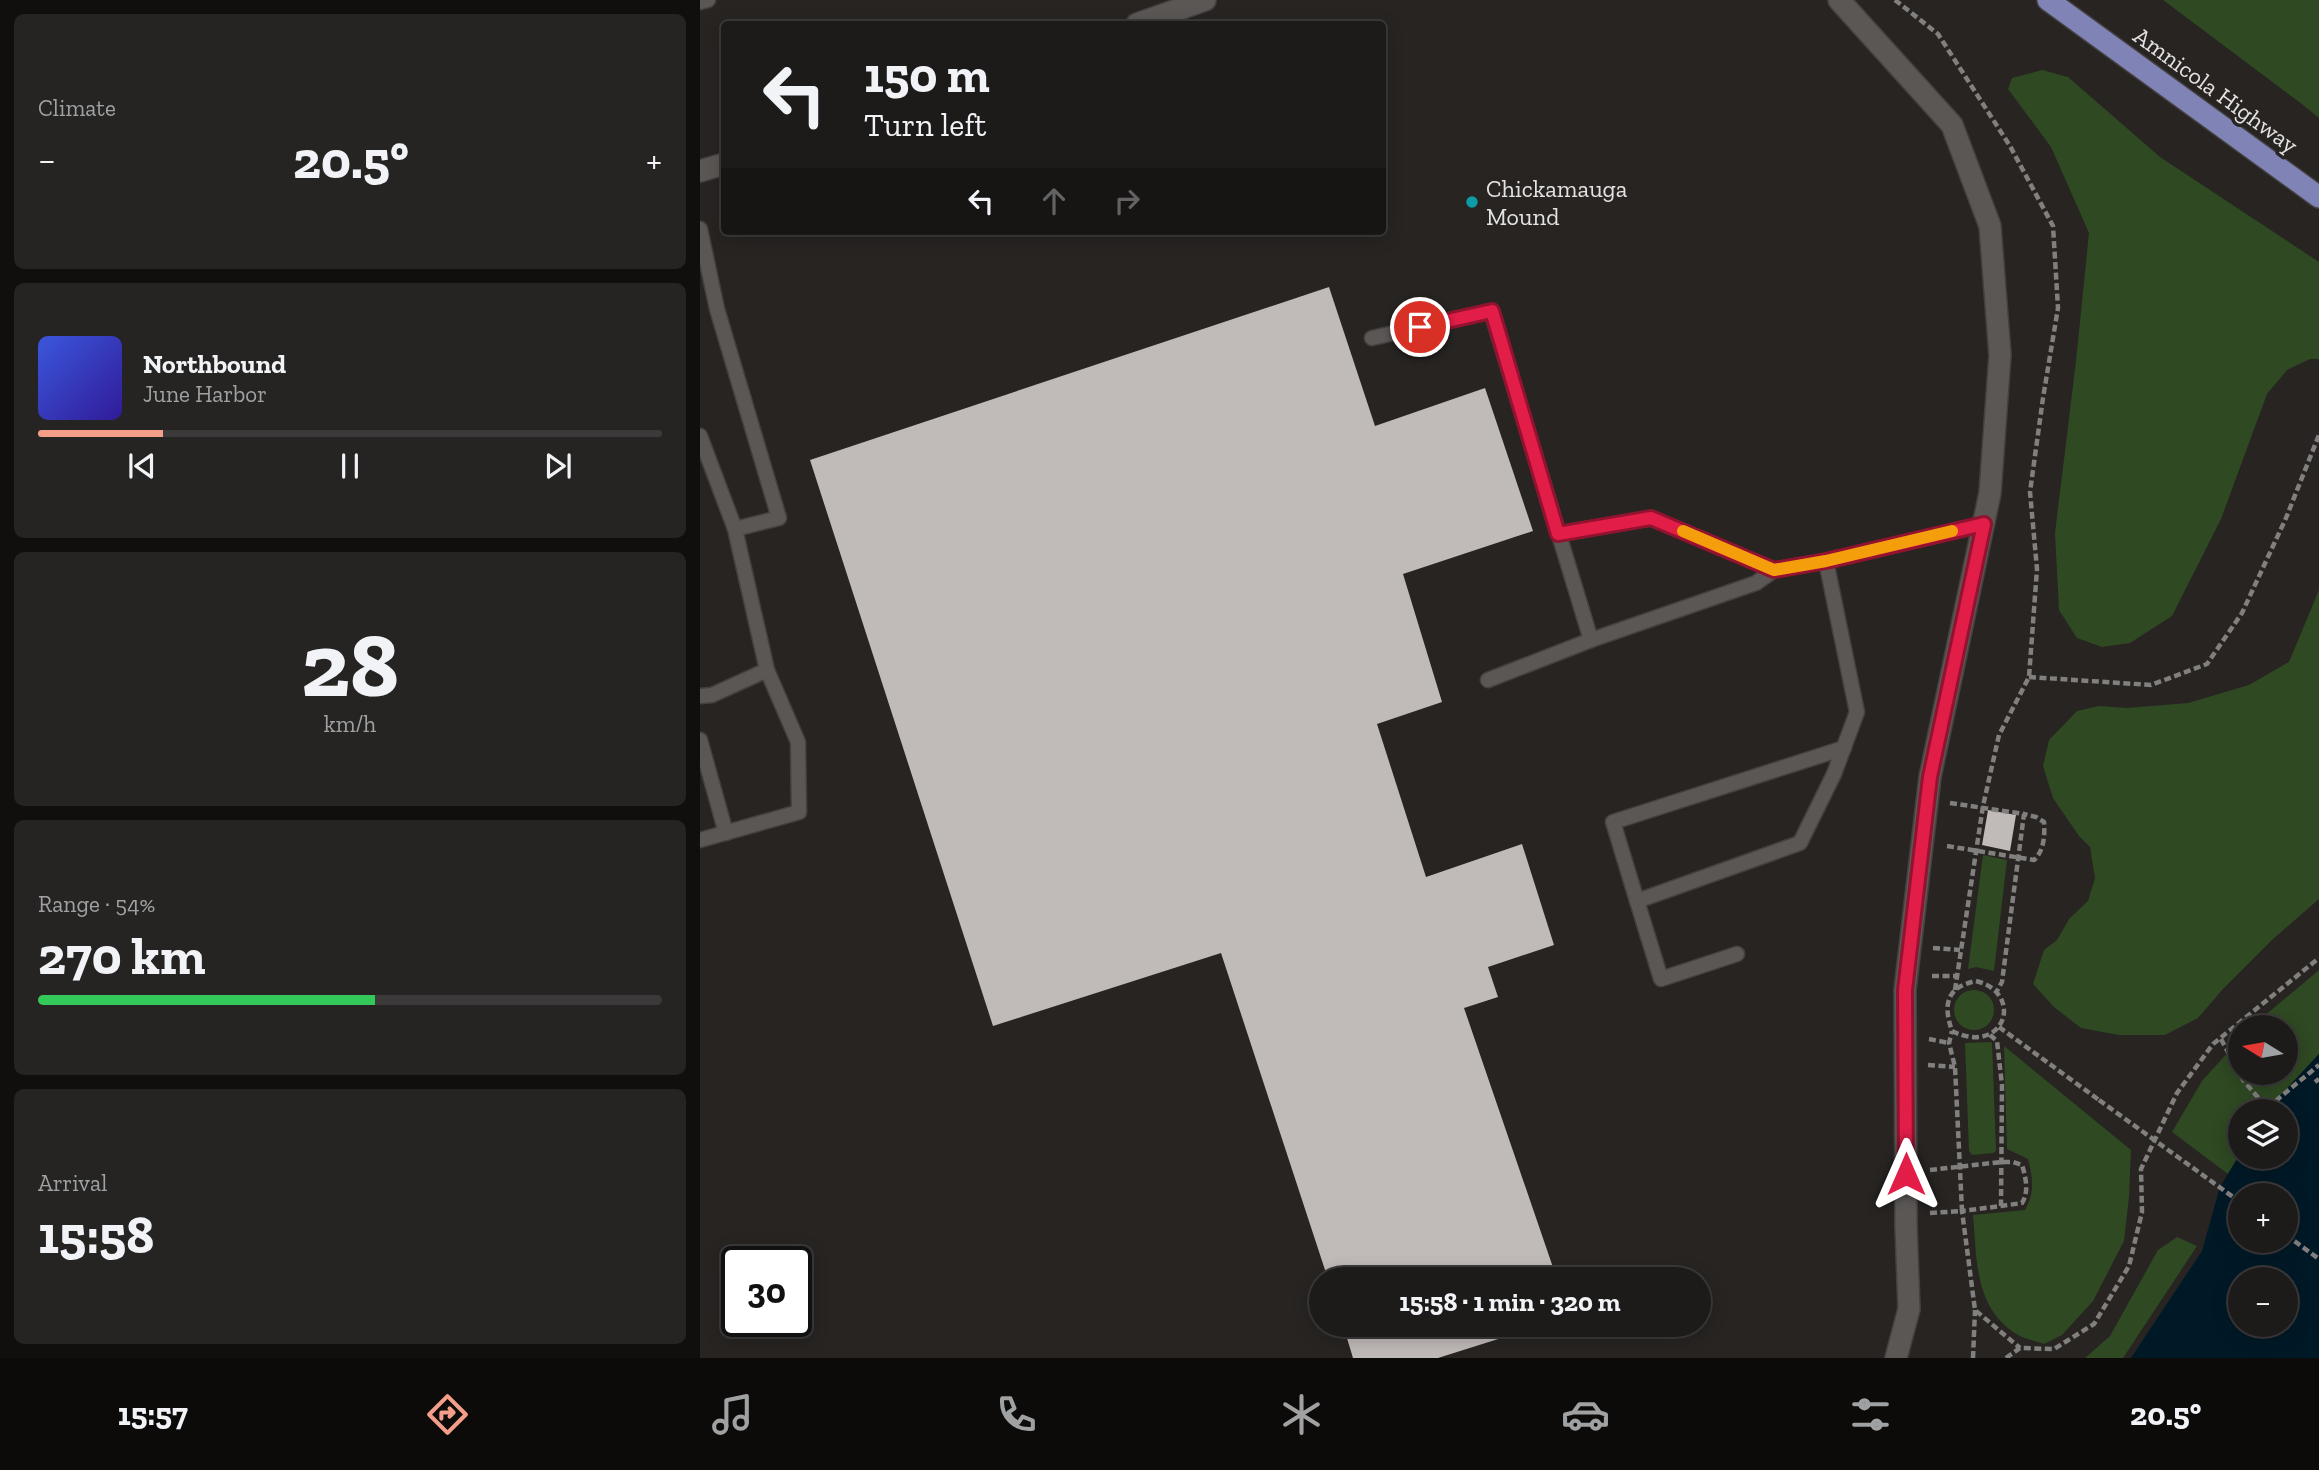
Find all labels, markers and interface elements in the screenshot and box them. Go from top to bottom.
street label: Amnicola Highway [2128,21,2305,160]
text: 150 m [864,46,990,105]
icon: left [749,49,840,140]
text: Climate [38,94,116,122]
text: Turn left [864,106,986,144]
text: 20.5° [293,129,409,191]
text: − [38,137,56,183]
text: + [646,137,662,183]
place label: Chickamauga Mound [1486,174,1628,231]
icon: left [962,182,1000,220]
icon: ahead [1035,182,1073,220]
icon: right [1108,182,1146,220]
marker: Chickamauga Mound [1464,194,1480,210]
pin [1390,297,1450,357]
icon: arrive [1401,308,1439,346]
text: Northbound [143,348,286,380]
text: June Harbor [143,380,267,408]
icon: previous [123,447,161,485]
icon: pause [331,447,369,485]
icon: next [539,447,577,485]
text: 28 [301,610,399,719]
text: km/h [324,710,376,738]
text: Range · 54% [38,890,155,918]
text: 270 km [38,925,206,987]
north arrow [2228,1015,2298,1085]
map controls [2228,1015,2298,1337]
button: layers [2228,1099,2298,1169]
position arrow [1869,1137,1943,1211]
text: Arrival [38,1169,107,1197]
button: + [2228,1183,2298,1253]
text: 15:58 [38,1204,154,1266]
speed limit sign: 30 [721,1246,812,1337]
button: − [2228,1267,2298,1337]
text: 15:58 · 1 min · 320 m [1399,1286,1621,1318]
icon: directions [423,1390,472,1439]
icon: music [708,1390,757,1439]
icon: phone [992,1390,1041,1439]
icon: climate [1277,1390,1326,1439]
icon: car [1561,1390,1610,1439]
icon: filters [1846,1390,1895,1439]
text: 15:57 [118,1395,188,1433]
text: 20.5° [2130,1395,2201,1433]

